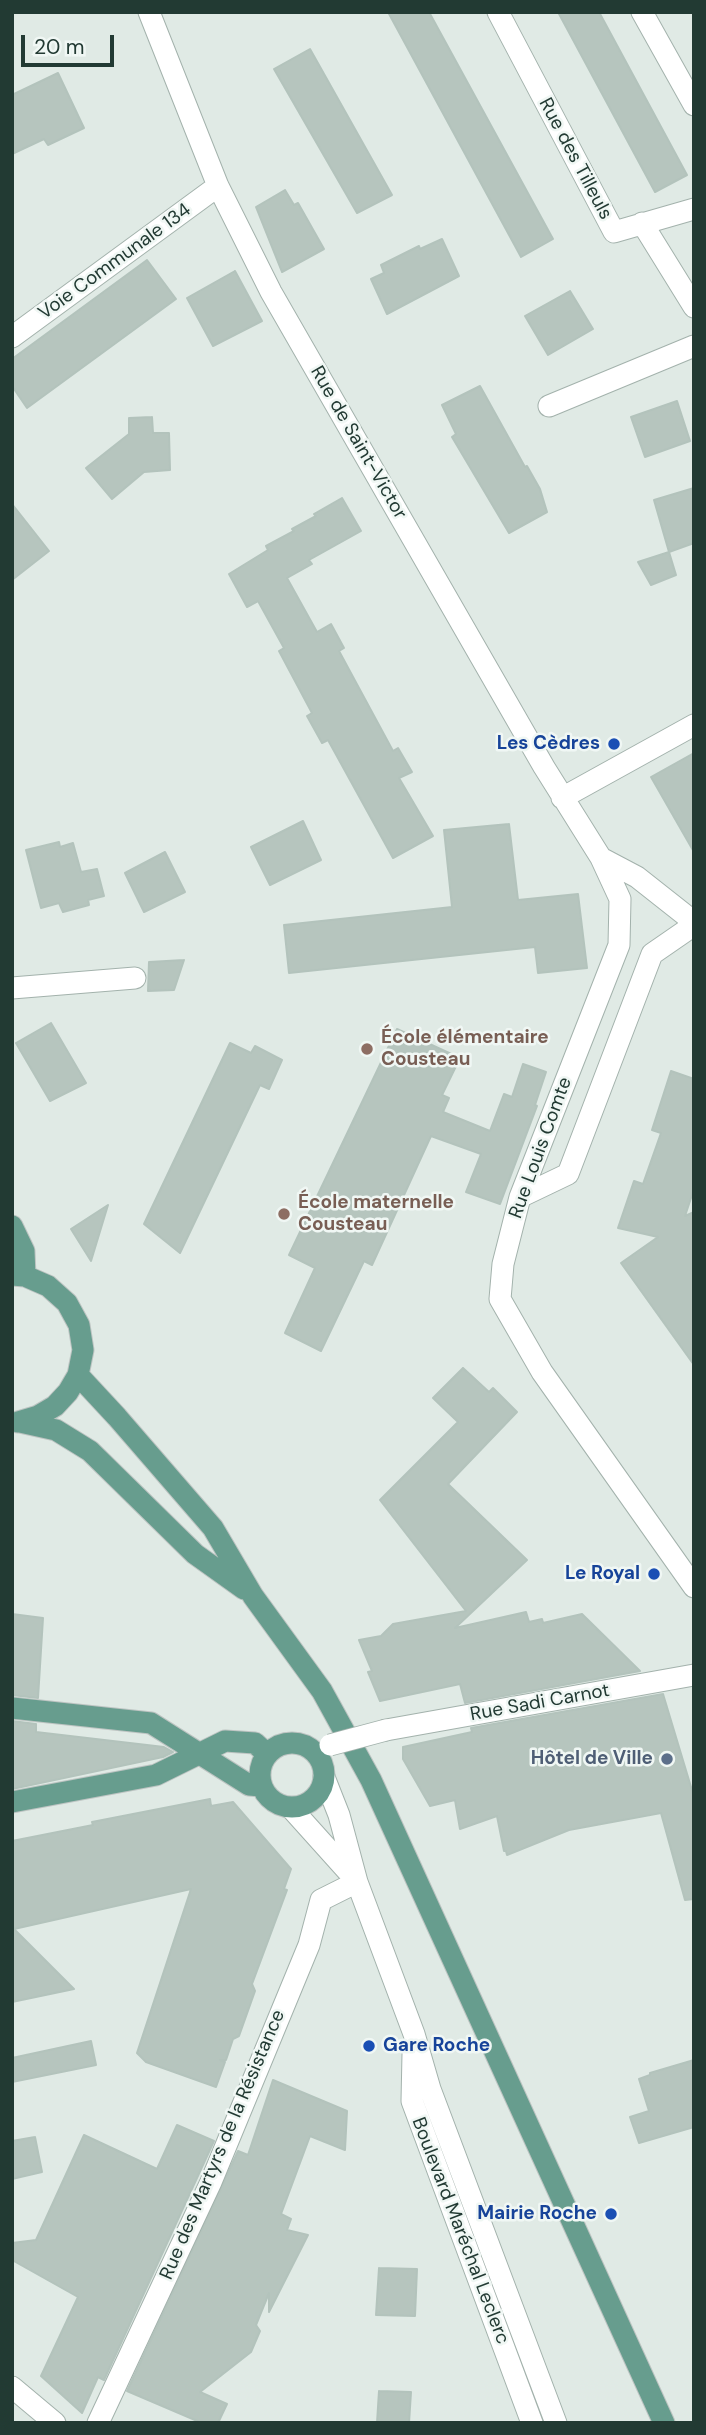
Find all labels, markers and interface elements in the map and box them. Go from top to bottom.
scale bar [24,21,117,65]
text: 20 m [34,33,85,61]
street label: Rue des Tilleuls [533,94,617,224]
street label: Voie Communale 134 [34,199,196,325]
street label: Rue de Saint-Victor [305,362,411,524]
place label: Les Cèdres [497,733,600,755]
marker: Les Cèdres [606,736,622,752]
place label: École élémentaire Cousteau [381,1027,549,1071]
marker: École élémentaire Cousteau [359,1041,375,1057]
street label: Rue Louis Comte [505,1074,577,1222]
place label: École maternelle Cousteau [298,1192,454,1236]
marker: École maternelle Cousteau [276,1206,292,1222]
place label: Le Royal [565,1563,640,1585]
marker: Le Royal [646,1566,662,1582]
street label: Rue Sadi Carnot [469,1680,611,1726]
place label: Hôtel de Ville [531,1748,653,1770]
marker: Hôtel de Ville [659,1751,675,1767]
street label: Rue des Martyrs de la Résistance [156,2007,290,2283]
place label: Gare Roche [383,2035,490,2057]
marker: Gare Roche [361,2038,377,2054]
street label: Boulevard Maréchal Leclerc [406,2115,514,2347]
place label: Mairie Roche [477,2203,597,2225]
marker: Mairie Roche [603,2206,619,2222]

